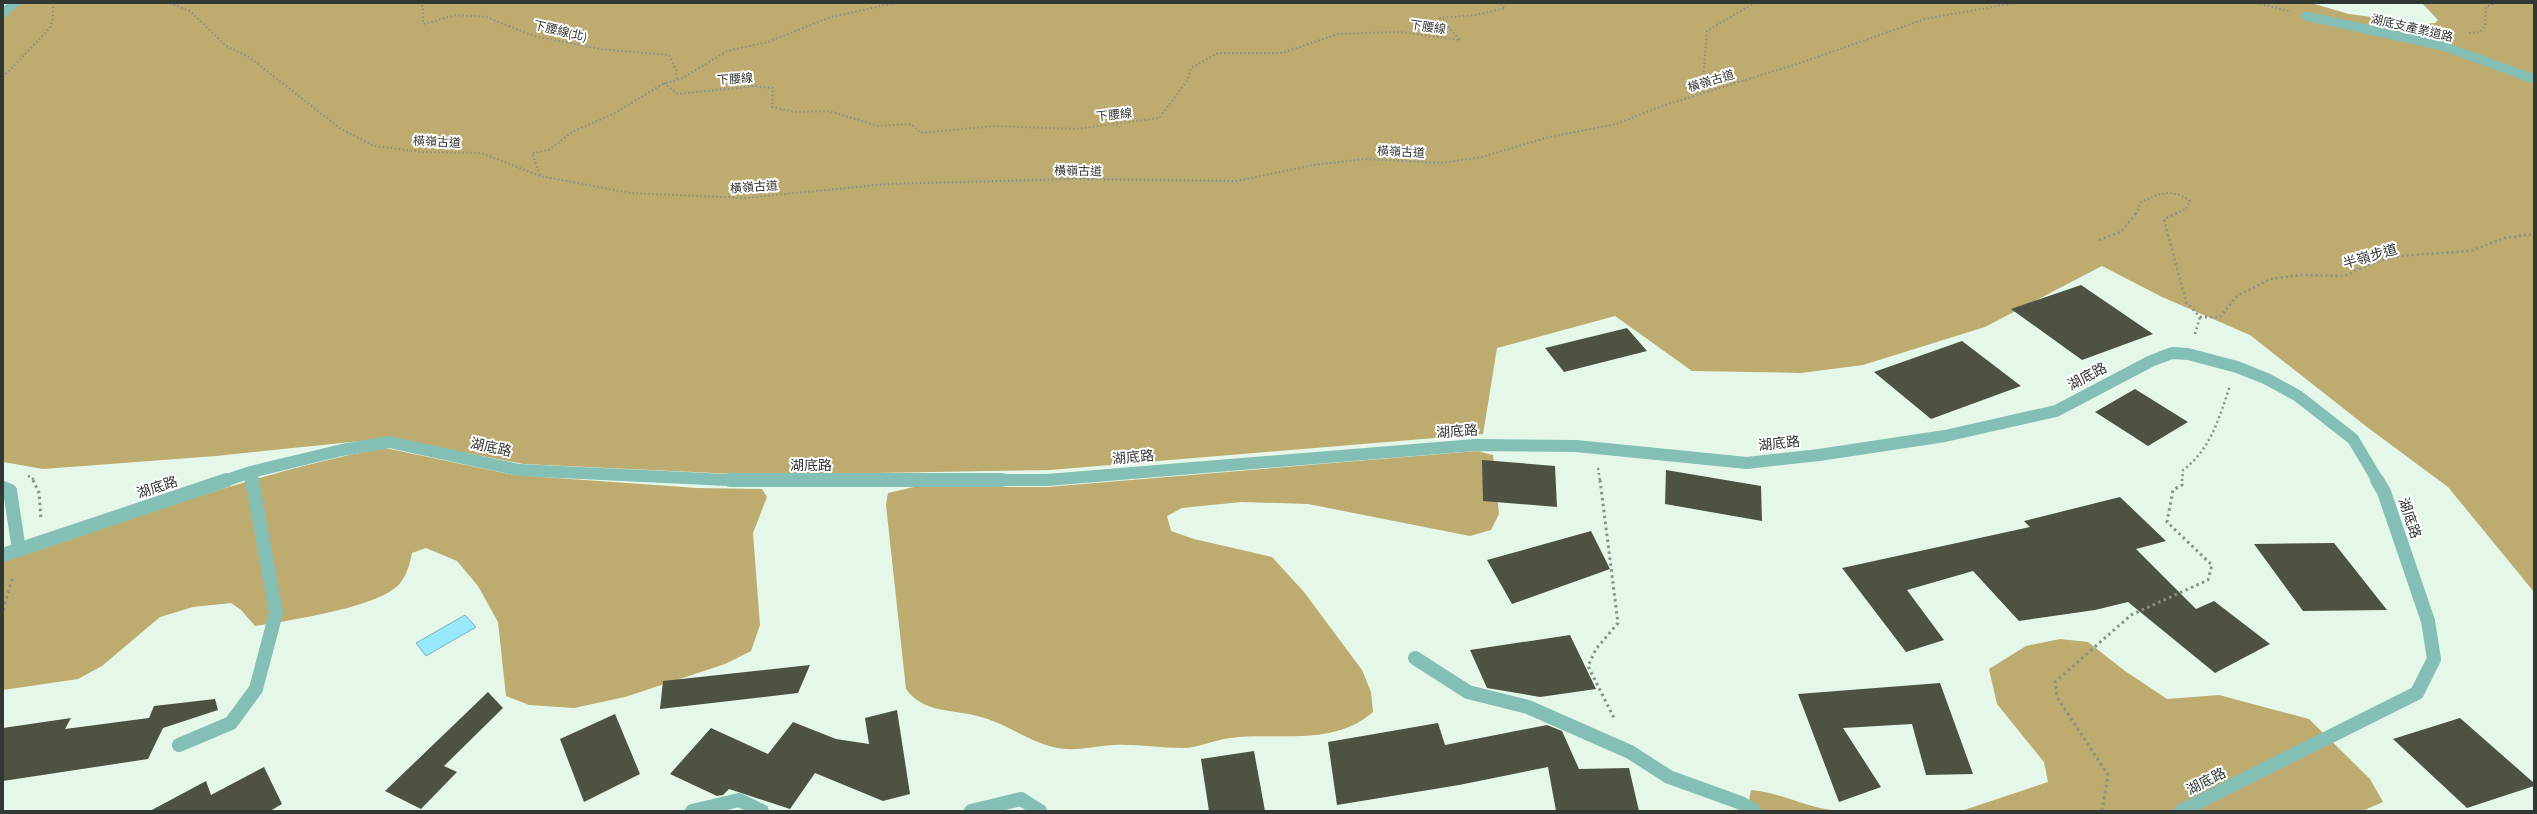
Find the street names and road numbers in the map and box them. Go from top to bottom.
street label: 湖底支產業道路 [2369,11,2455,44]
street label: 下腰線(北) [532,17,588,44]
street label: 下腰線 [1409,17,1447,36]
street label: 橫嶺古道 [1686,66,1736,95]
street label: 下腰線 [716,70,753,87]
street label: 下腰線 [1095,105,1133,124]
street label: 橫嶺古道 [413,133,461,150]
street label: 橫嶺古道 [1377,143,1425,160]
street label: 橫嶺古道 [1054,163,1102,178]
street label: 橫嶺古道 [729,177,778,196]
street label: 半嶺步道 [2341,240,2399,272]
street label: 湖底路 [2064,358,2110,394]
street label: 湖底路 [1435,421,1479,441]
street label: 湖底路 [1757,432,1801,454]
street label: 湖底路 [469,434,513,460]
street label: 湖底路 [1111,446,1155,468]
street label: 湖底路 [790,456,832,474]
street label: 湖底路 [134,472,180,502]
street label: 湖底路 [2395,495,2425,541]
street label: 湖底路 [2183,763,2229,799]

